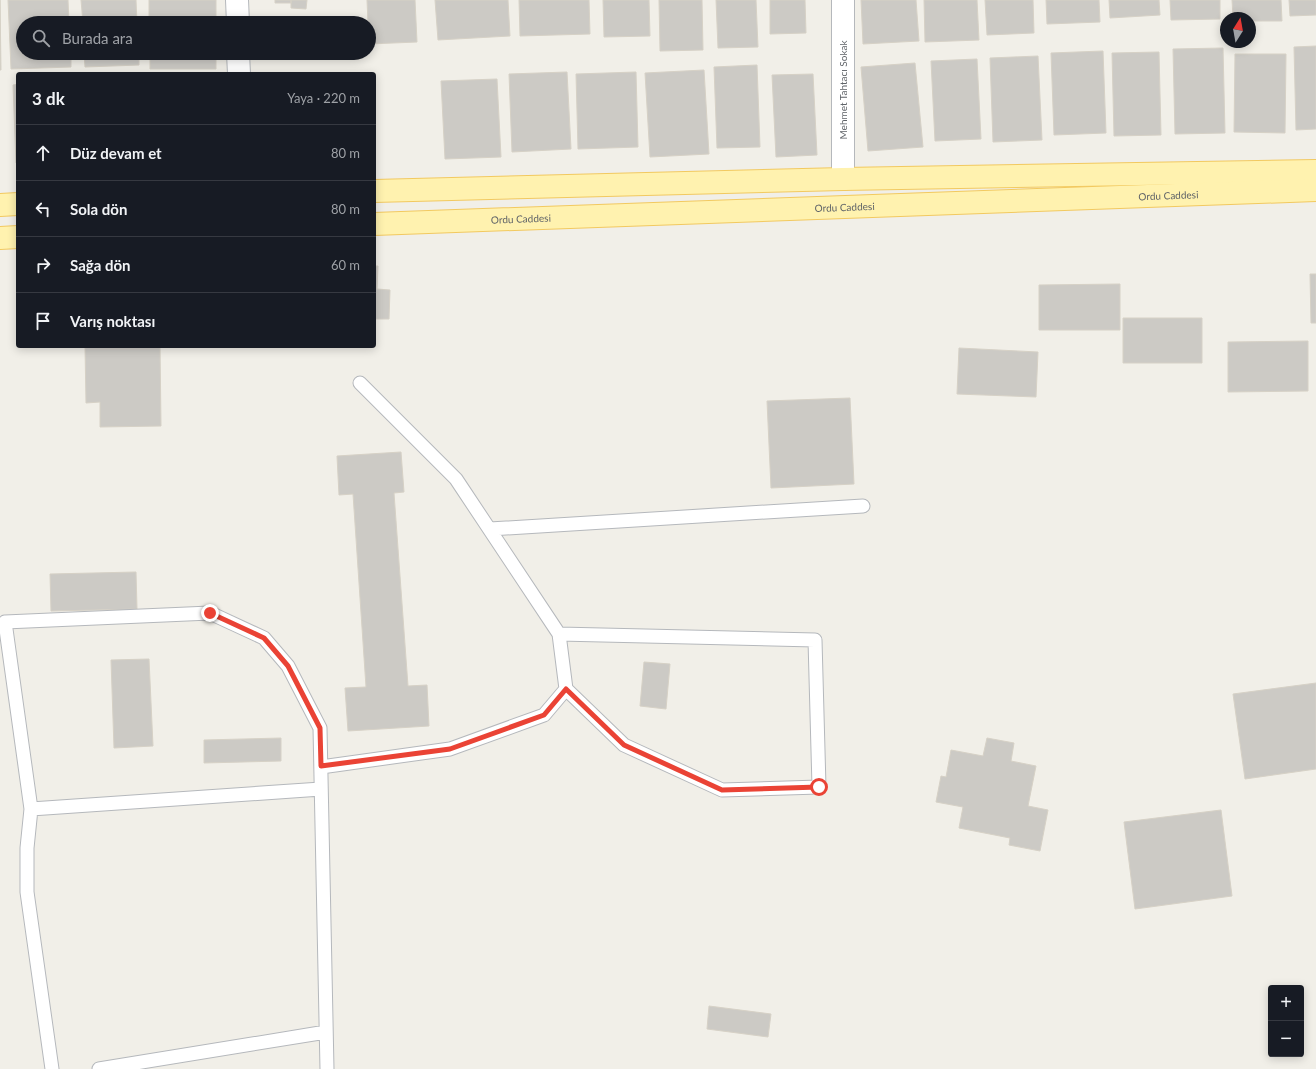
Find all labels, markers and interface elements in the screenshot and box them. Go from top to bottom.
north arrow [1220,12,1256,48]
search box [16,16,376,60]
icon: search [30,27,52,49]
text: Burada ara [62,29,133,47]
street label: Mehmet Tahtacı Sokak [837,40,849,140]
text: 3 dk [32,88,65,109]
text: Yaya · 220 m [287,90,360,106]
icon: ahead [32,142,54,164]
text: Düz devam et [70,144,162,162]
text: 80 m [331,145,360,161]
street label: Ordu Caddesi [1138,188,1199,202]
icon: left [32,198,54,220]
text: Sola dön [70,200,127,218]
street label: Ordu Caddesi [814,200,875,214]
text: 80 m [331,201,360,217]
street label: Ordu Caddesi [491,212,551,226]
icon: right [32,254,54,276]
text: Sağa dön [70,256,131,274]
text: 60 m [331,257,360,273]
icon: arrive [32,310,54,332]
text: Varış noktası [70,312,155,330]
route end [201,604,219,622]
route start [810,778,828,796]
map controls [1268,985,1304,1057]
button: + [1268,985,1304,1021]
button: − [1268,1021,1304,1057]

